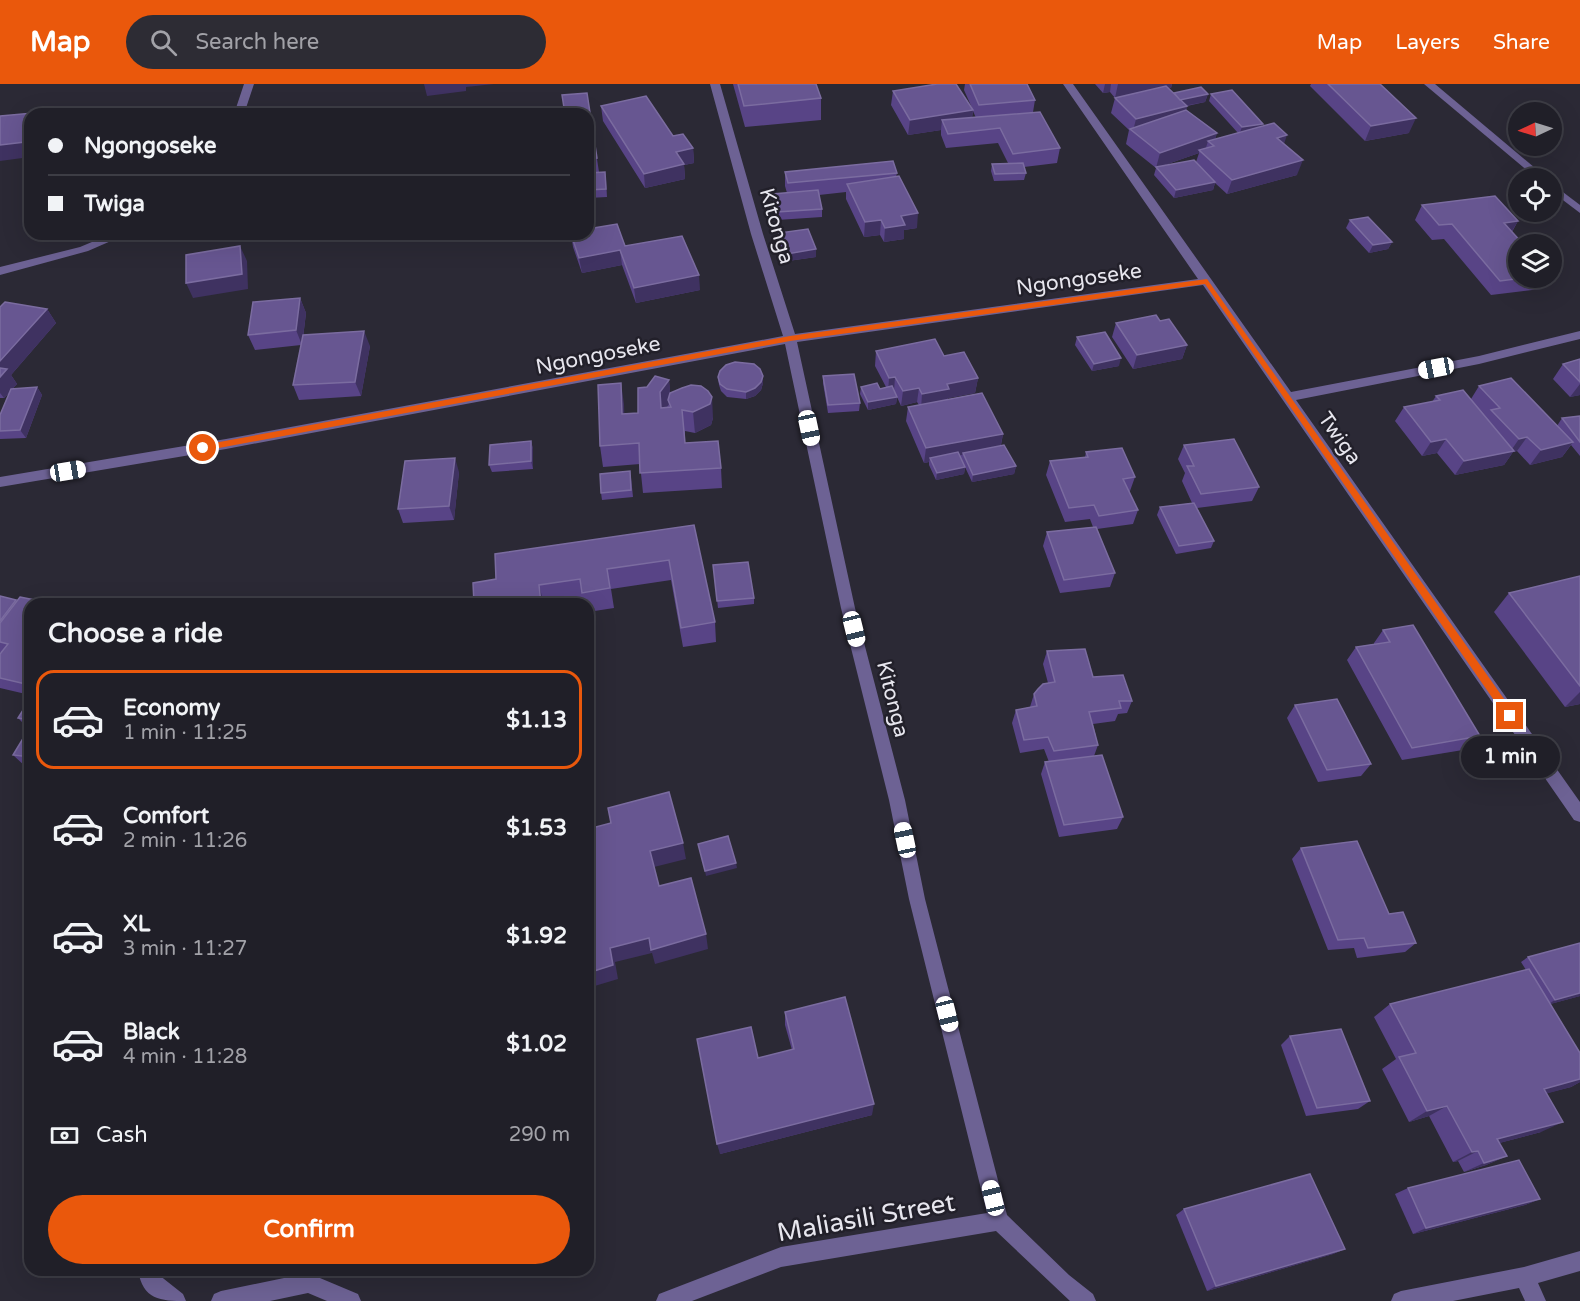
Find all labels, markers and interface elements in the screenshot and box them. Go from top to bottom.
search box [126,15,546,69]
text: Map [30,25,90,59]
icon: search [147,26,180,59]
text: Search here [195,29,319,55]
text: Map [1317,30,1362,55]
text: Layers [1395,30,1460,55]
text: Share [1493,30,1550,55]
north arrow [1508,102,1562,156]
map controls [1508,102,1562,288]
text: Ngongoseke [84,133,217,159]
button: locate [1508,168,1562,222]
street label: Kitonga [754,185,799,267]
text: Twiga [84,191,145,217]
button: layers [1508,234,1562,288]
street label: Ngongoseke [1015,258,1144,301]
street label: Ngongoseke [534,331,663,380]
car [1417,356,1455,380]
street label: Twiga [1313,407,1367,469]
car [796,409,822,447]
route start [189,434,216,461]
car [49,459,87,483]
car [841,609,867,649]
text: Choose a ride [48,617,223,650]
street label: Kitonga [871,658,914,740]
icon: car [51,693,105,747]
text: Economy [123,695,220,721]
route end [1496,702,1523,729]
text: $1.13 [506,707,567,733]
text: 1 min · 11:25 [123,721,247,745]
callout: 1 min [1460,737,1559,779]
text: 1 min [1484,745,1537,769]
icon: car [51,801,105,855]
text: Comfort [123,803,209,829]
text: $1.53 [506,815,567,841]
car [892,821,918,859]
text: 2 min · 11:26 [123,829,247,853]
icon: car [51,909,105,963]
text: XL [123,911,150,937]
text: $1.92 [506,923,567,949]
text: 3 min · 11:27 [123,937,247,961]
car [934,994,960,1034]
icon: car [51,1017,105,1071]
text: Black [123,1019,180,1045]
text: $1.02 [506,1031,567,1057]
text: 4 min · 11:28 [123,1045,247,1069]
icon: cash [48,1119,81,1152]
text: Cash [96,1122,148,1148]
text: 290 m [509,1123,570,1147]
car [980,1178,1006,1218]
street label: Maliasili Street [775,1187,958,1248]
button: Confirm [48,1195,570,1264]

